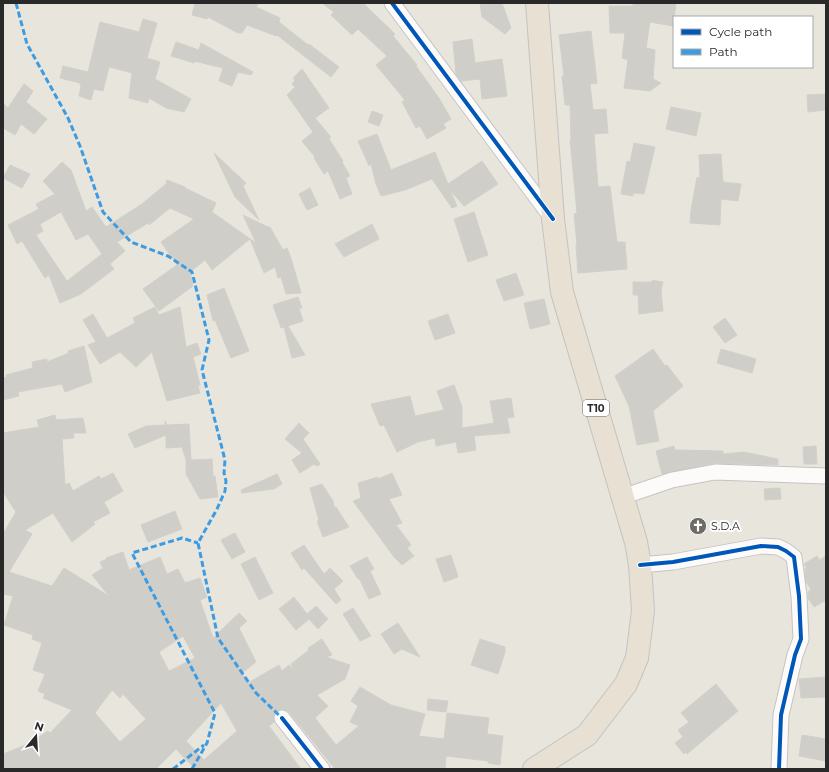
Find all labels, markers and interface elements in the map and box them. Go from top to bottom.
legend [673,16,813,68]
text: Cycle path [709,24,772,39]
text: Path [709,44,738,59]
road number: T10 [583,400,609,416]
church icon: S.D.A [688,516,708,536]
place label: S.D.A [711,519,740,533]
north arrow [16,716,56,756]
text: N [33,718,45,735]

